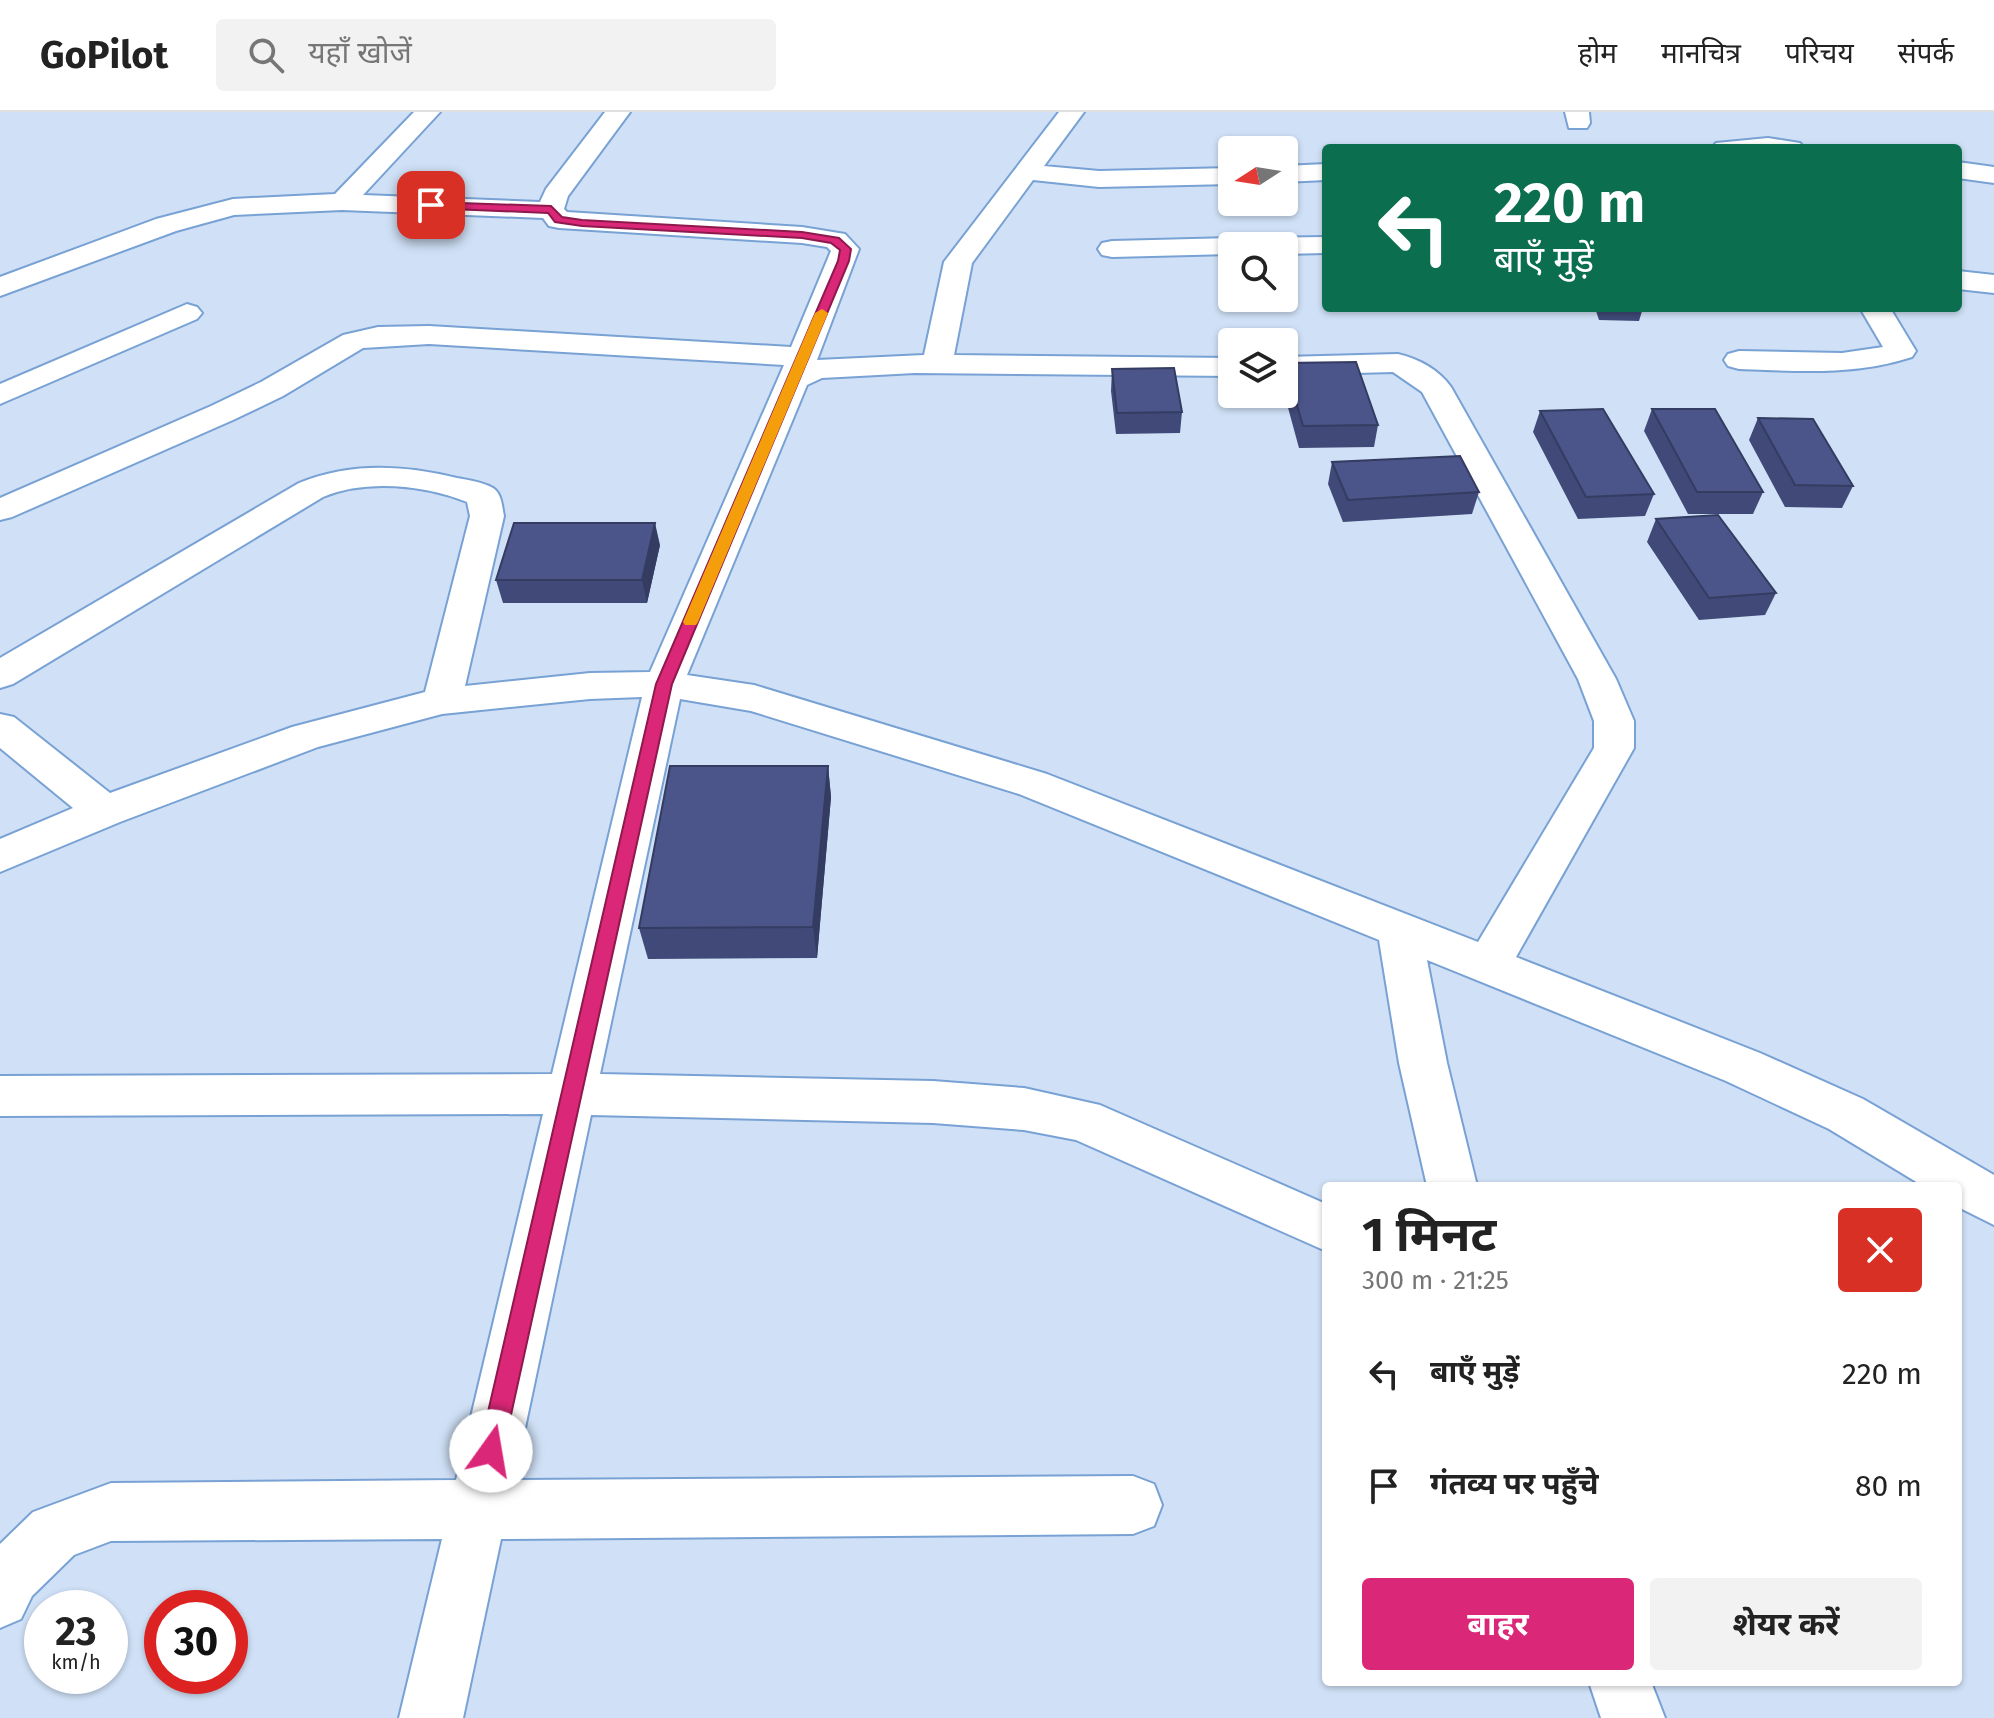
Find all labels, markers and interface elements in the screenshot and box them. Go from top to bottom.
search box [216,19,776,91]
text: GoPilot [40,32,168,78]
icon: search [244,33,288,77]
text: यहाँ खोजें [308,35,412,71]
text: होम [1578,37,1617,70]
text: मानचित्र [1661,37,1741,70]
text: परिचय [1785,37,1854,70]
text: संपर्क [1898,37,1954,70]
north arrow [1218,136,1298,216]
map controls [1218,136,1298,408]
text: 220 m [1494,170,1645,237]
pin [397,171,465,239]
icon: left [1362,176,1466,280]
icon: arrive [409,183,453,227]
button: search [1218,232,1298,312]
text: बाएँ मुड़ें [1494,238,1594,282]
button: layers [1218,328,1298,408]
text: 1 मिनट [1362,1206,1496,1264]
button: close [1838,1208,1922,1292]
text: 300 m · 21:25 [1362,1265,1509,1296]
icon: left [1362,1352,1406,1396]
text: बाएँ मुड़ें [1430,1354,1519,1390]
text: 220 m [1842,1356,1922,1392]
position arrow [449,1409,533,1493]
icon: arrive [1362,1464,1406,1508]
text: गंतव्य पर पहुँचे [1430,1466,1598,1502]
text: 80 m [1855,1468,1922,1504]
button: बाहर [1362,1578,1634,1670]
button: शेयर करें [1650,1578,1922,1670]
speed limit sign: 30 [144,1590,248,1694]
text: 23 [55,1608,97,1656]
text: km/h [51,1650,101,1674]

